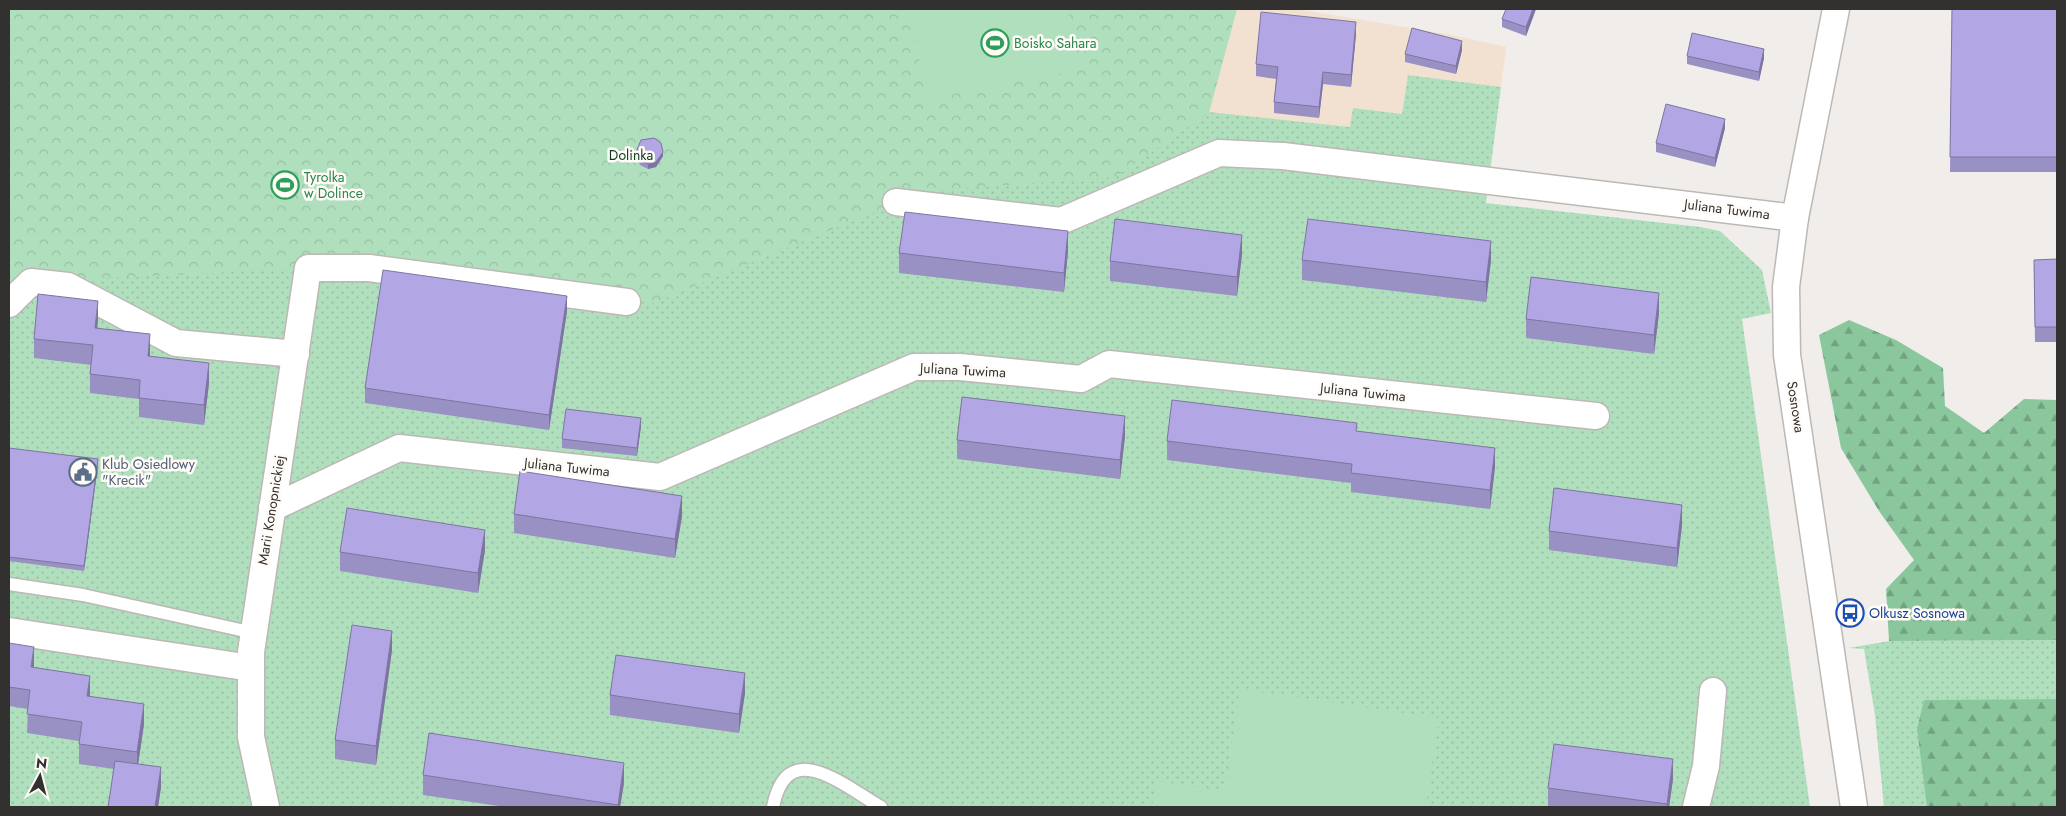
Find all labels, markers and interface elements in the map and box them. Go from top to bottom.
sports icon: Boisko Sahara [980,28,1010,58]
place label: Boisko Sahara [1014,33,1097,53]
park label: Dolinka [609,145,653,165]
place label: Tyrolka w Dolince [304,167,363,203]
sports icon: Tyrolka w Dolince [270,170,300,200]
street label: Juliana Tuwima [1681,194,1771,224]
street label: Juliana Tuwima [917,358,1007,382]
street label: Juliana Tuwima [1317,377,1407,406]
street label: Sosnowa [1782,380,1810,434]
street label: Juliana Tuwima [521,452,611,481]
place label: Klub Osiedlowy "Krecik" [102,454,196,490]
street label: Marii Konopnickiej [252,454,290,566]
public building icon: Klub Osiedlowy "Krecik" [68,457,98,487]
bus stop icon: Olkusz Sosnowa [1835,598,1865,628]
place label: Olkusz Sosnowa [1869,603,1965,623]
north arrow [15,751,65,801]
text: N [35,752,48,774]

